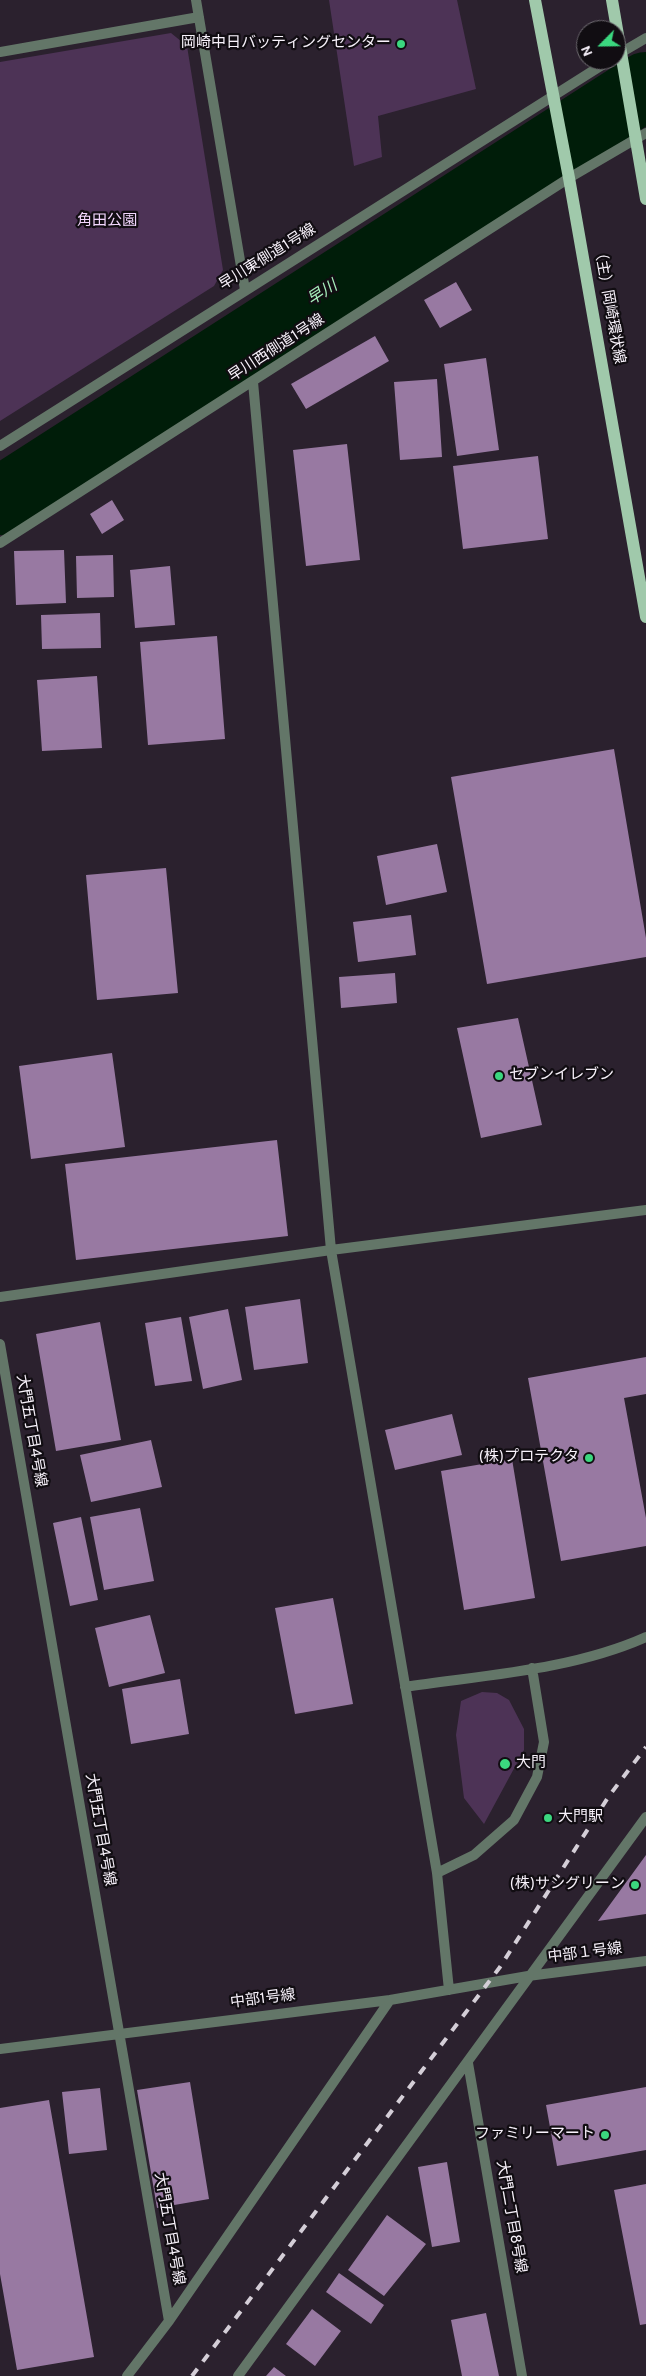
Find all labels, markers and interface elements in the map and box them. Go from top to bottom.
north arrow [576,20,626,70]
place label: 岡崎中日バッティングセンター [181,35,391,53]
marker: 岡崎中日バッティングセンター [395,38,407,50]
text: N [578,43,597,59]
park label: 角田公園 [77,213,137,231]
street label: 早川東側道1号線 [216,221,320,295]
street label: （主）岡崎環状線 [589,244,627,366]
water label: 早川 [304,277,342,311]
street label: 早川西側道1号線 [226,311,328,387]
place label: セブンイレブン [509,1067,614,1085]
marker: セブンイレブン [493,1070,505,1082]
street label: 大門五丁目4号線 [11,1373,49,1489]
place label: (株)プロテクタ [479,1449,579,1467]
marker: (株)プロテクタ [583,1452,595,1464]
place label: 大門 [516,1755,546,1773]
marker: 大門 [498,1757,512,1771]
street label: 大門五丁目4号線 [80,1772,118,1888]
place label: 大門駅 [558,1809,603,1827]
marker: 大門駅 [542,1812,554,1824]
place label: (株)サングリーン [510,1876,625,1894]
marker: (株)サングリーン [629,1879,641,1891]
street label: 中部１号線 [547,1940,623,1968]
street label: 中部1号線 [229,1987,297,2013]
place label: ファミリーマート [475,2126,595,2144]
marker: ファミリーマート [599,2129,611,2141]
street label: 大門二丁目8号線 [491,2159,529,2275]
street label: 大門五丁目4号線 [149,2171,187,2287]

